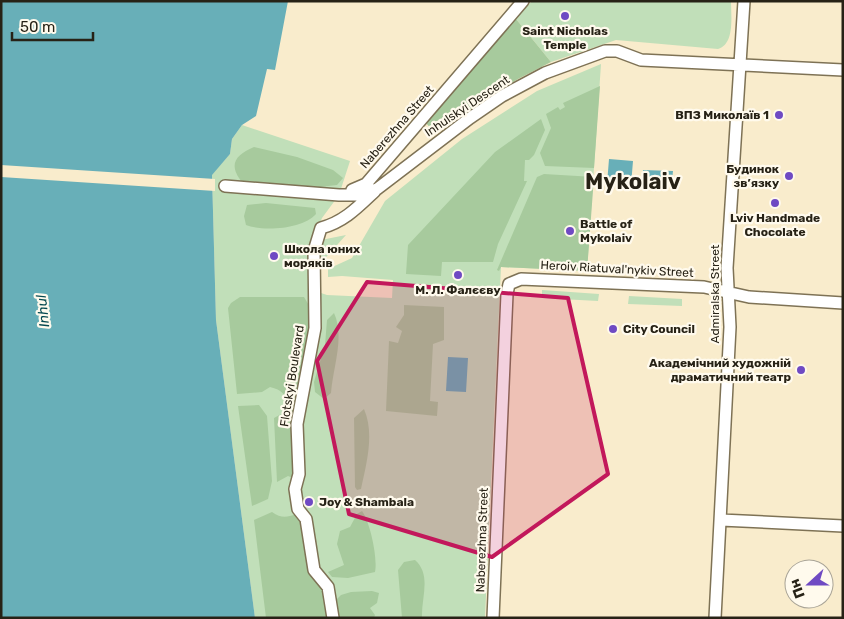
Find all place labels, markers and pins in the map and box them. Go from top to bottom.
marker: Saint Nicholas Temple [559,10,571,22]
place label: Saint Nicholas Temple [522,24,608,52]
place label: ВПЗ Миколаїв 1 [675,108,769,122]
marker: ВПЗ Миколаїв 1 [773,109,785,121]
place label: Будинок зв’язку [726,162,780,190]
marker: Будинок зв’язку [783,170,795,182]
marker: Lviv Handmade Chocolate [769,197,781,209]
place label: Lviv Handmade Chocolate [730,211,820,239]
place label: Battle of Mykolaiv [580,217,633,245]
marker: Battle of Mykolaiv [564,225,576,237]
place label: Школа юних моряків [284,242,360,270]
marker: Школа юних моряків [268,250,280,262]
marker: М. Л. Фалєєву [452,269,464,281]
place label: М. Л. Фалєєву [415,283,501,297]
place label: City Council [623,322,695,336]
marker: City Council [607,323,619,335]
place label: Академічний художній драматичний театр [649,356,791,384]
marker: Академічний художній драматичний театр [795,364,807,376]
place label: Joy & Shambala [319,495,414,509]
marker: Joy & Shambala [303,496,315,508]

